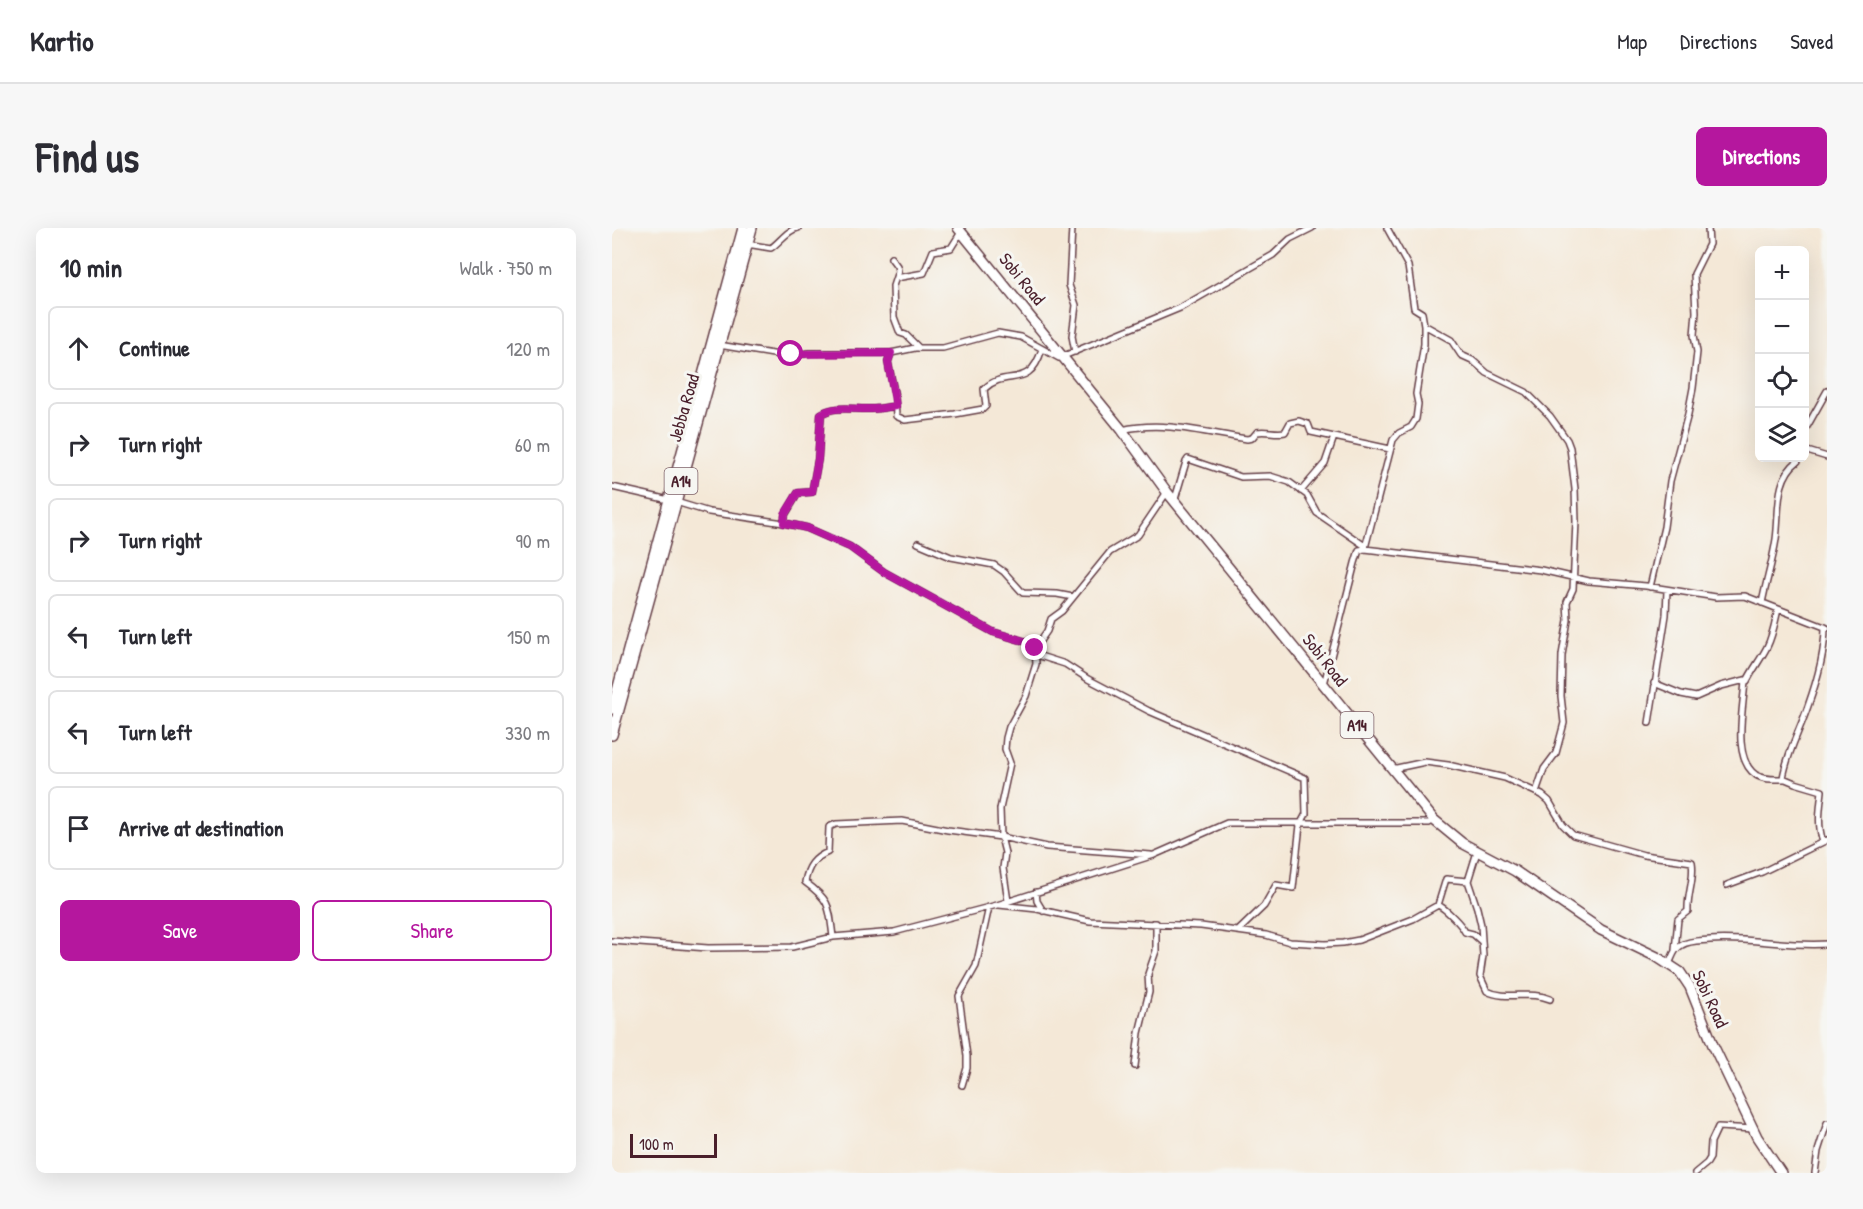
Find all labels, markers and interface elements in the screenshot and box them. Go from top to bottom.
text: Kartio [30,22,94,60]
text: Map [1617,27,1647,56]
text: Directions [1680,27,1757,56]
text: Saved [1790,27,1833,56]
button: Directions [1696,127,1827,186]
text: Find us [36,128,139,185]
map controls [1755,246,1809,462]
button: + [1755,246,1809,300]
street label: Sobi Road [994,247,1051,310]
text: 10 min [60,250,122,285]
text: Walk · 750 m [460,254,552,281]
button: − [1755,300,1809,354]
icon: ahead [62,332,95,365]
text: Continue [119,333,190,363]
text: 120 m [506,335,550,362]
route start [777,340,803,366]
button: locate [1755,354,1809,408]
street label: Jebba Road [662,371,705,445]
button: layers [1755,408,1809,462]
icon: right [62,428,95,461]
text: Turn right [119,429,202,459]
text: 60 m [515,431,550,458]
road number: A14 [664,468,698,494]
icon: right [62,524,95,557]
text: Turn right [119,525,202,555]
text: 90 m [516,527,550,554]
icon: left [62,620,95,653]
text: Turn left [119,621,192,651]
text: 150 m [507,623,550,650]
street label: Sobi Road [1297,628,1354,691]
route end [1021,634,1047,660]
road number: A14 [1340,712,1374,738]
icon: left [62,716,95,749]
text: Turn left [119,717,192,747]
text: 330 m [505,719,550,746]
icon: arrive [62,812,95,845]
text: Arrive at destination [119,813,284,843]
button: Save [60,900,300,961]
button: Share [312,900,552,961]
street label: Sobi Road [1686,966,1735,1032]
scale bar [630,1131,717,1158]
text: 100 m [639,1133,674,1155]

